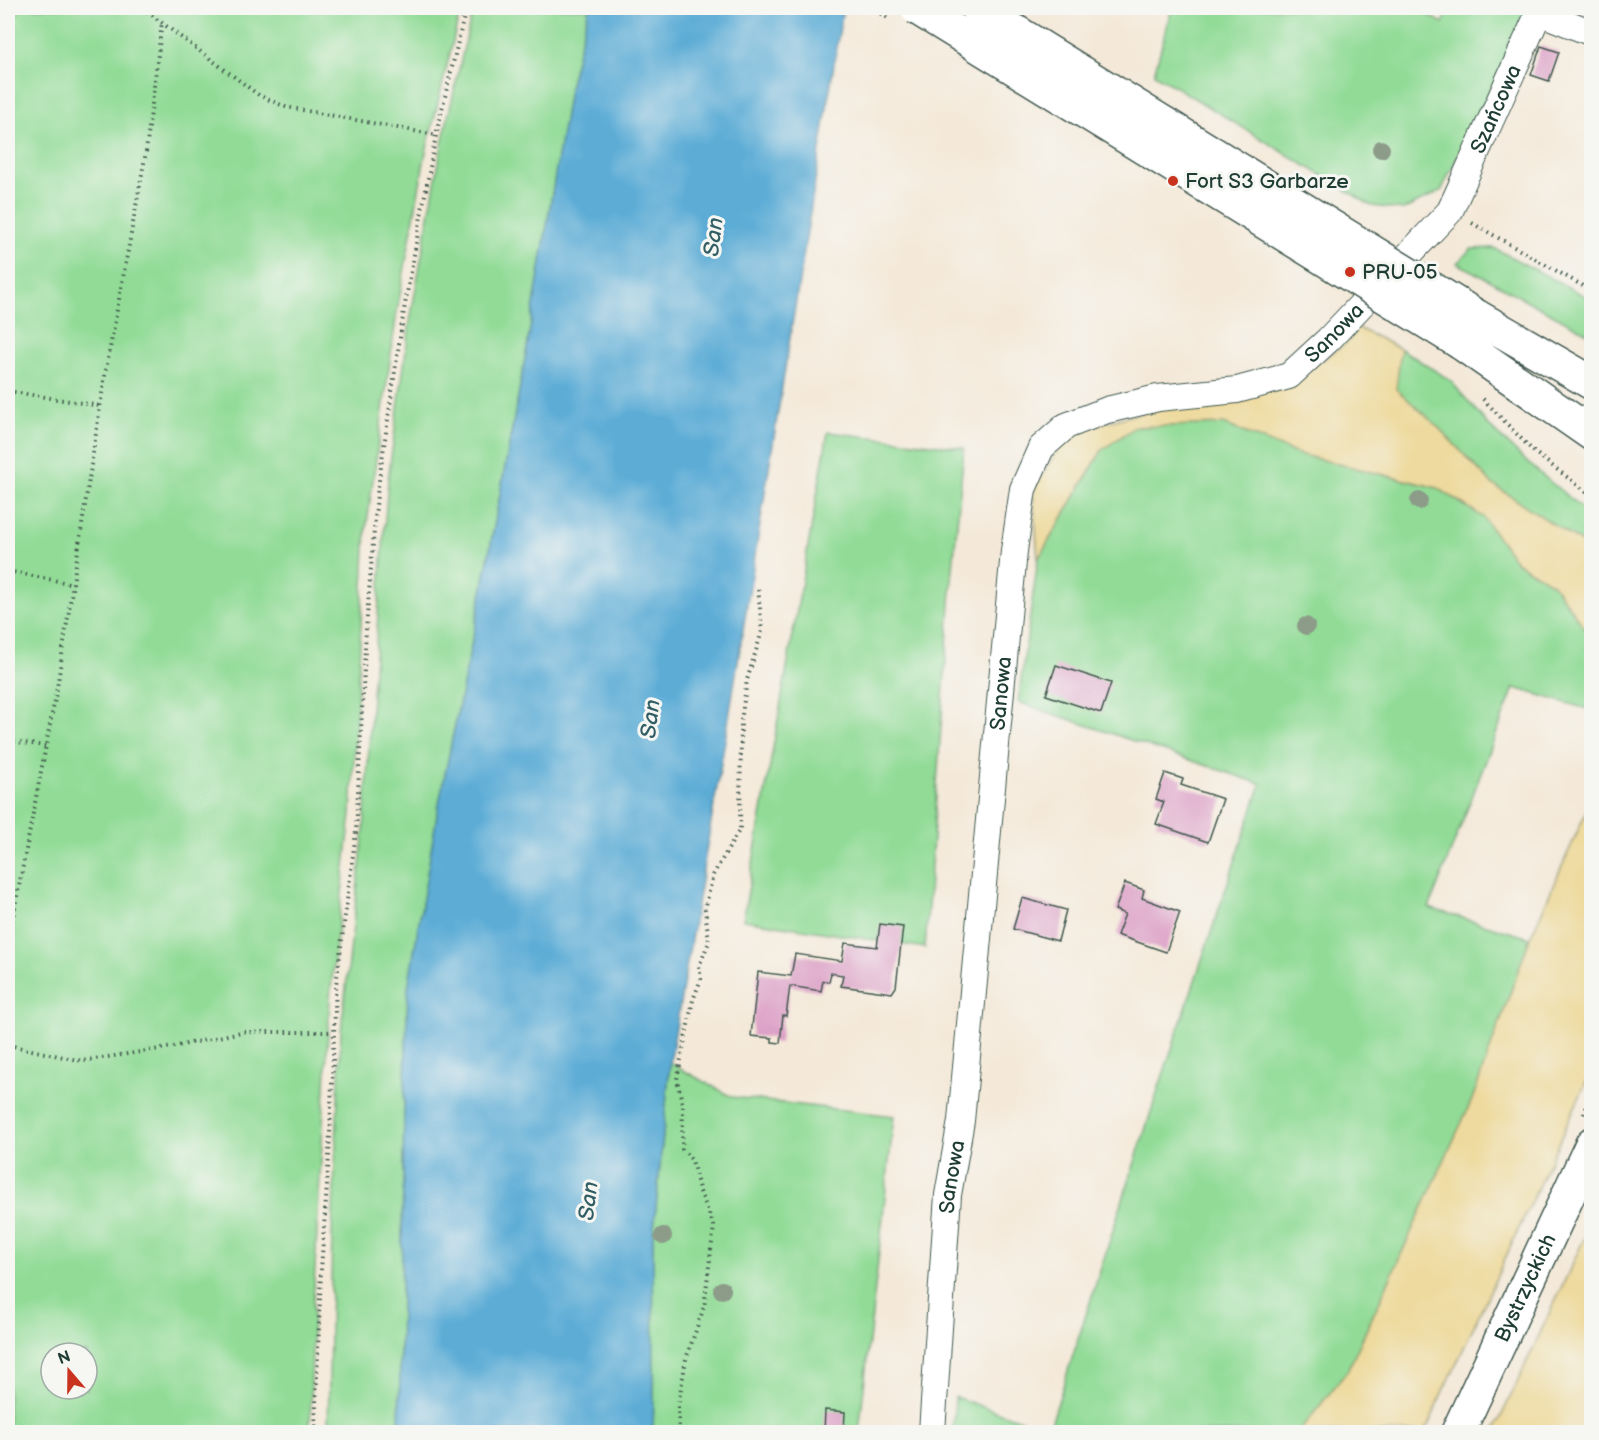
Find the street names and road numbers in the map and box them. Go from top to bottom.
street label: Szańcowa [1465,61,1527,157]
street label: Sanowa [1299,298,1369,368]
street label: Sanowa [985,655,1017,732]
street label: Sanowa [934,1138,970,1214]
street label: Bystrzyckich [1489,1230,1561,1346]

